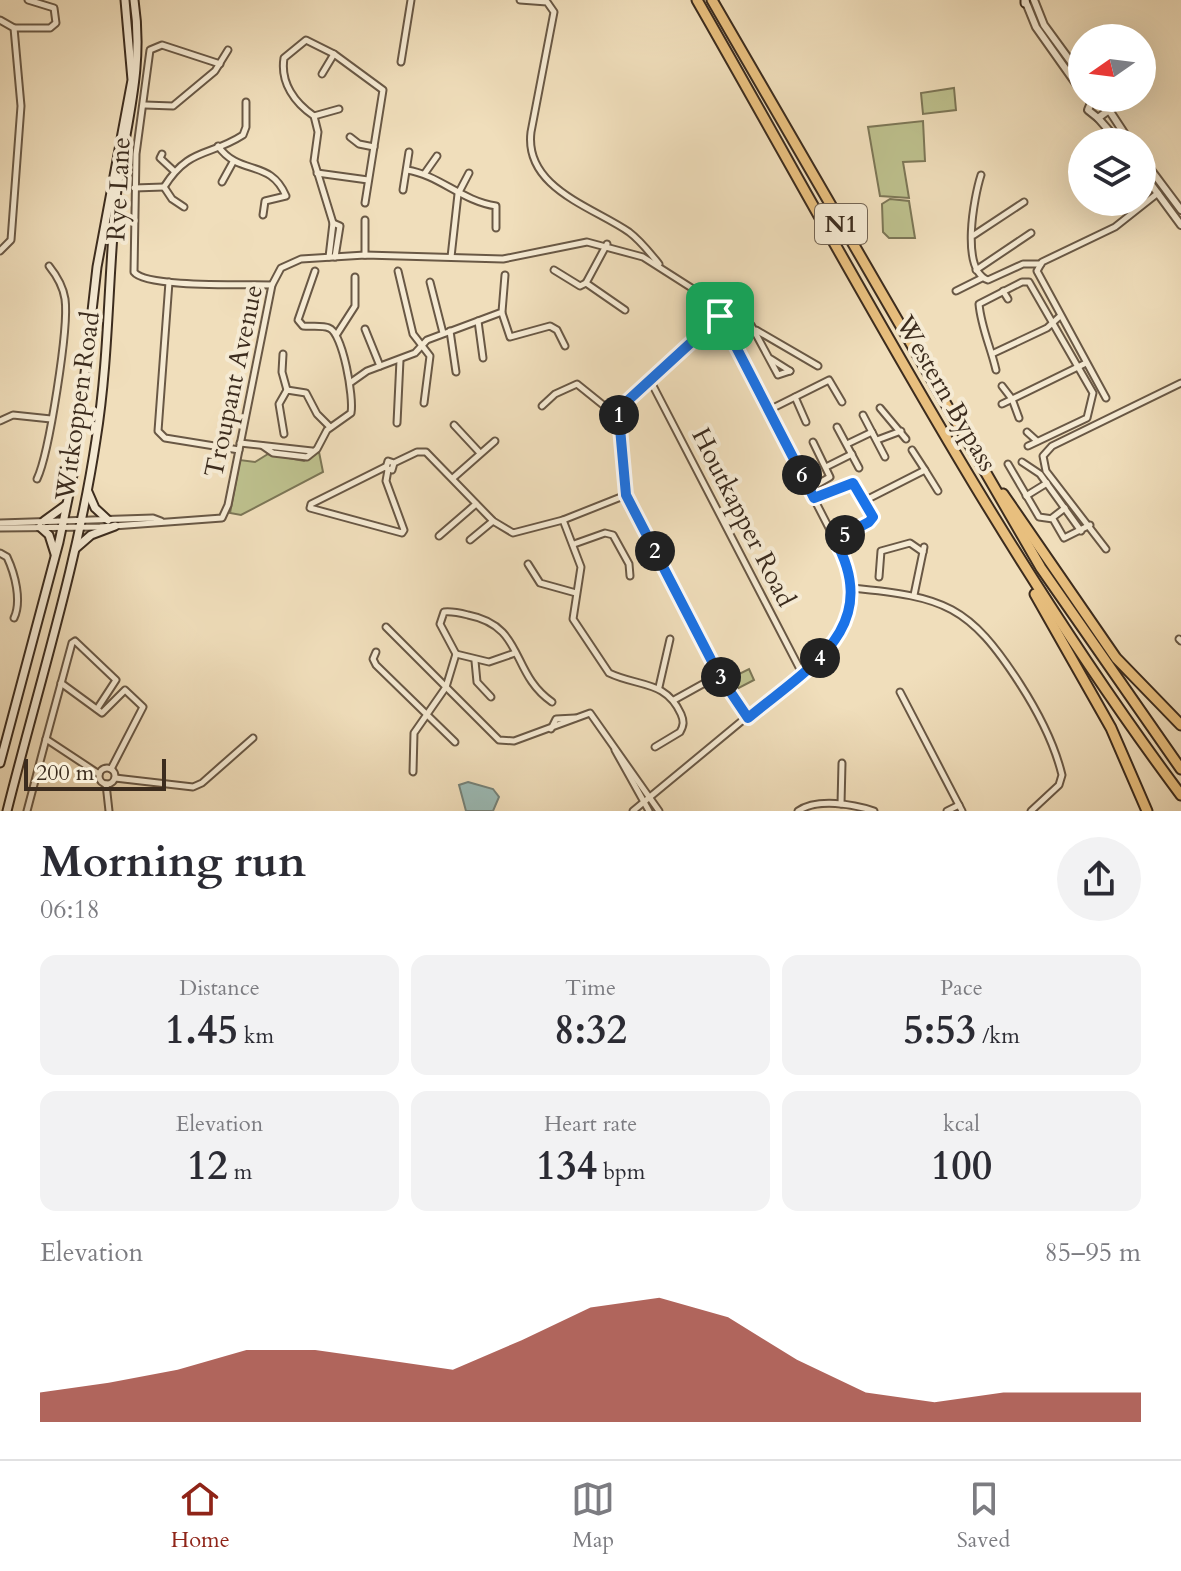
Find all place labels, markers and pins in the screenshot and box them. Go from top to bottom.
pin [686,282,754,350]
pin: 1 [599,395,639,435]
pin: 6 [782,455,822,495]
pin: 5 [825,515,865,555]
pin: 2 [635,531,675,571]
pin: 4 [800,638,840,678]
pin: 3 [701,657,741,697]

